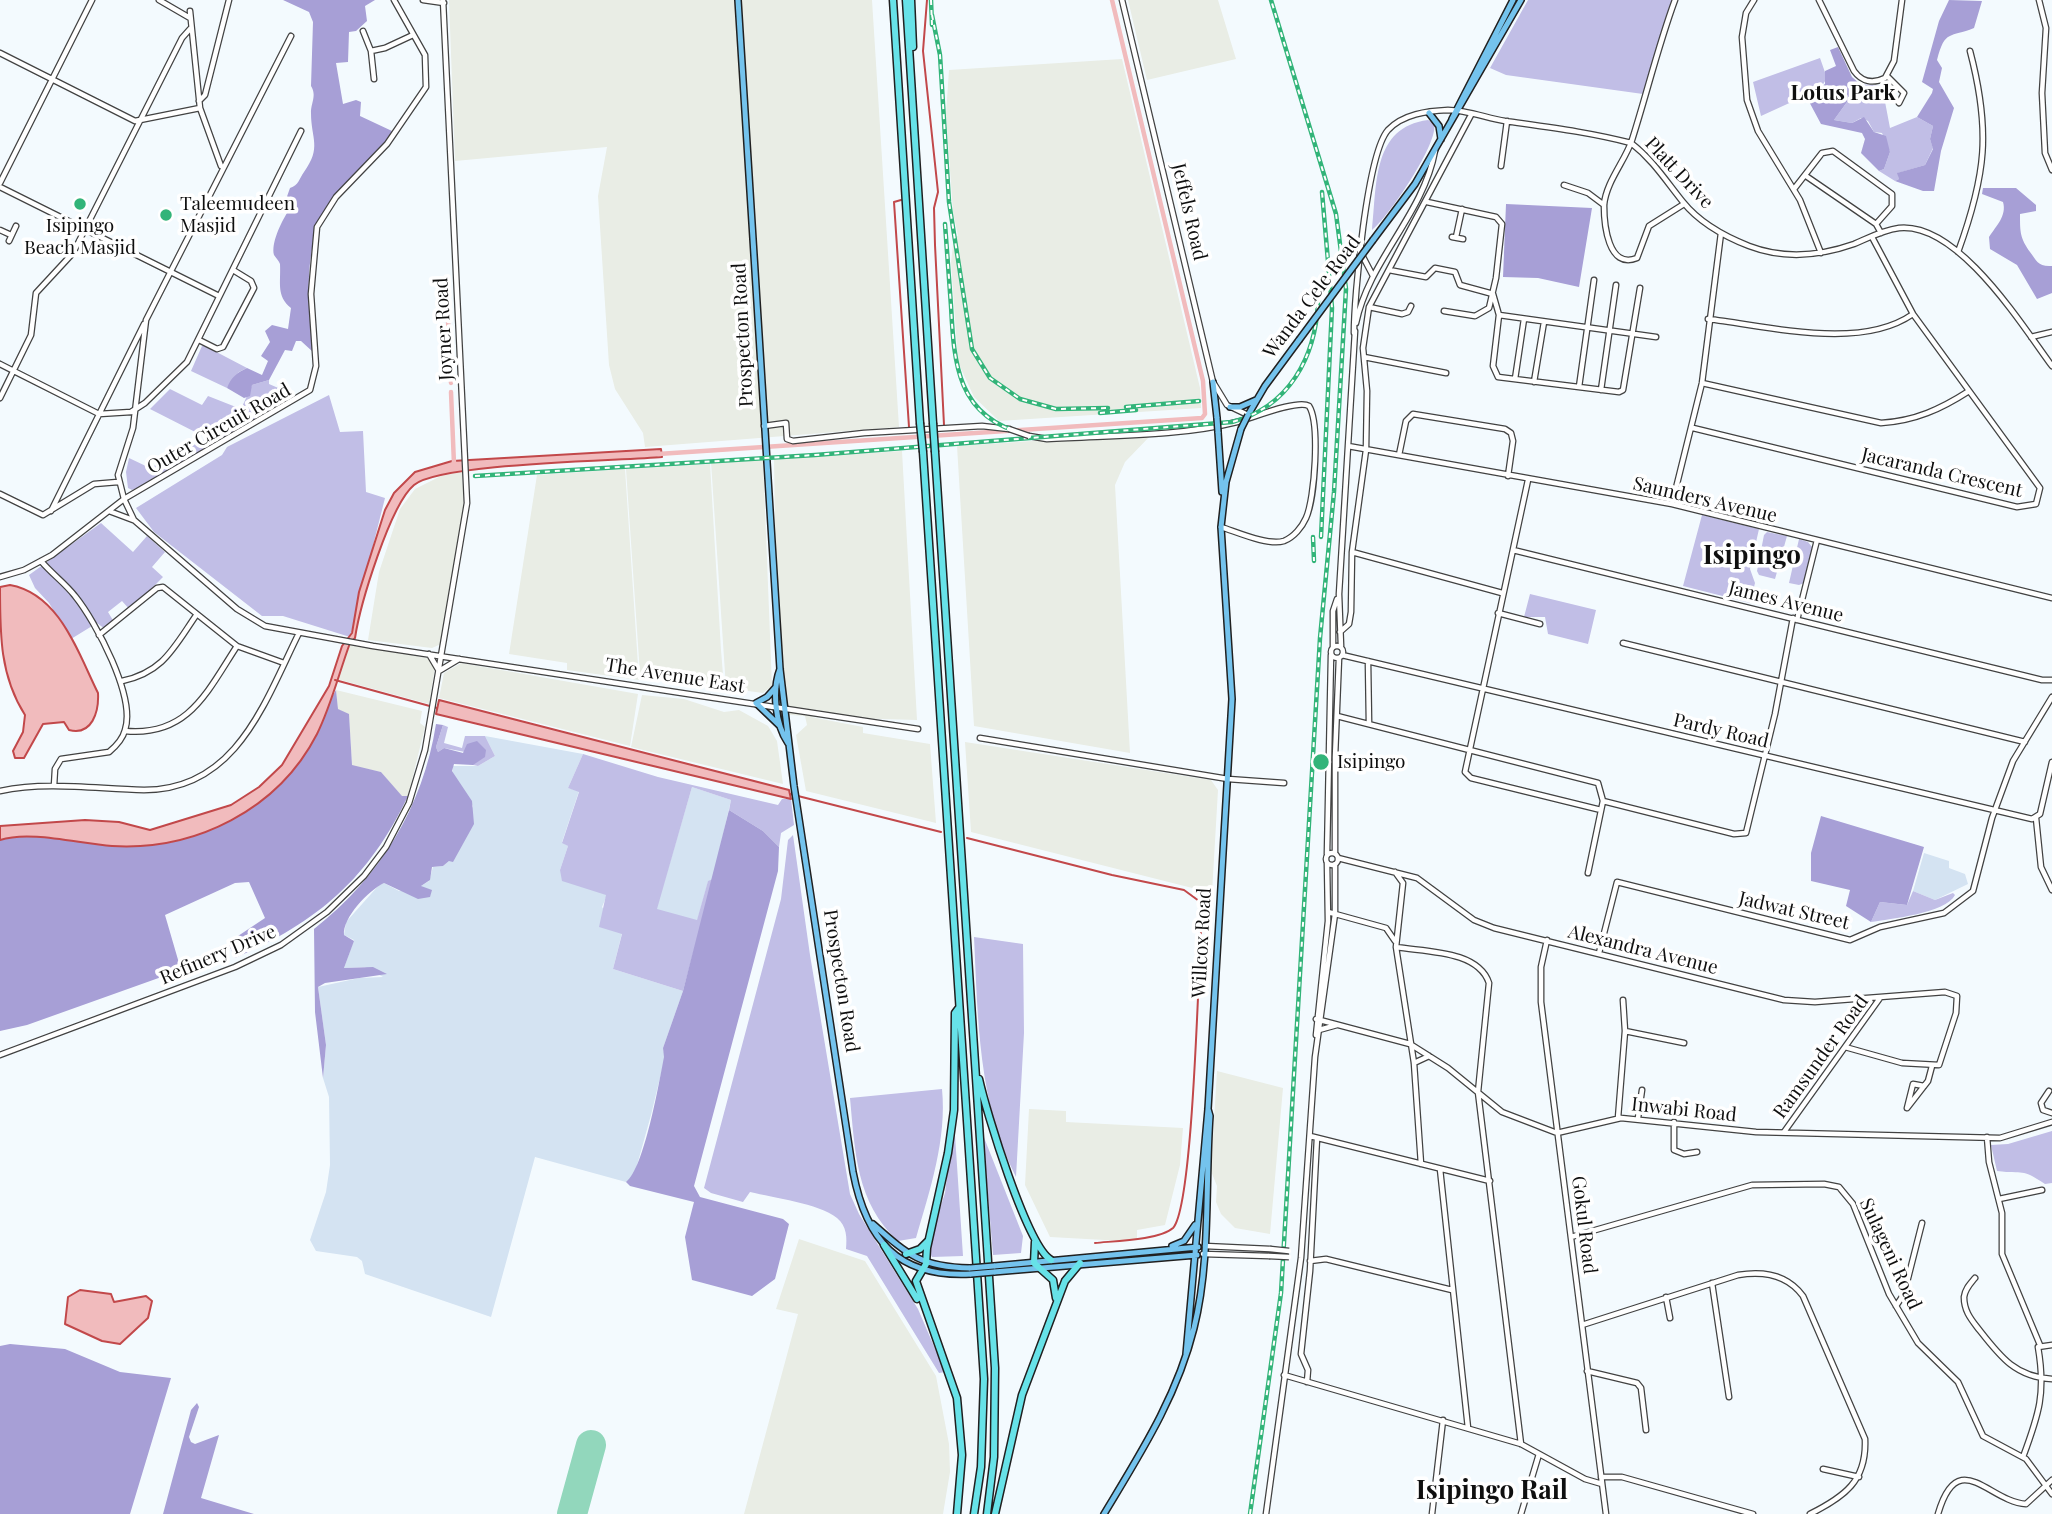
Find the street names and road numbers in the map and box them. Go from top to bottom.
street label: Platt Drive [1640,132,1718,214]
street label: Jeffels Road [1167,161,1211,263]
street label: Wanda Cele Road [1258,231,1366,363]
street label: Prospecton Road [728,262,758,408]
street label: Joyner Road [430,277,458,381]
street label: Outer Circuit Road [143,379,295,479]
street label: Jacaranda Crescent [1859,443,2025,503]
street label: Saunders Avenue [1631,472,1779,528]
street label: James Avenue [1726,577,1846,627]
street label: The Avenue East [604,654,746,698]
street label: Pardy Road [1671,709,1771,753]
street label: Willcox Road [1188,887,1216,999]
street label: Jadwat Street [1737,887,1851,935]
street label: Prospecton Road [818,908,864,1054]
street label: Refinery Drive [157,920,279,990]
street label: Alexandra Avenue [1566,920,1720,980]
street label: Ramsunder Road [1769,991,1873,1123]
street label: Inwabi Road [1630,1093,1738,1127]
street label: Gokul Road [1567,1175,1601,1275]
street label: Sulageni Road [1854,1195,1926,1313]

